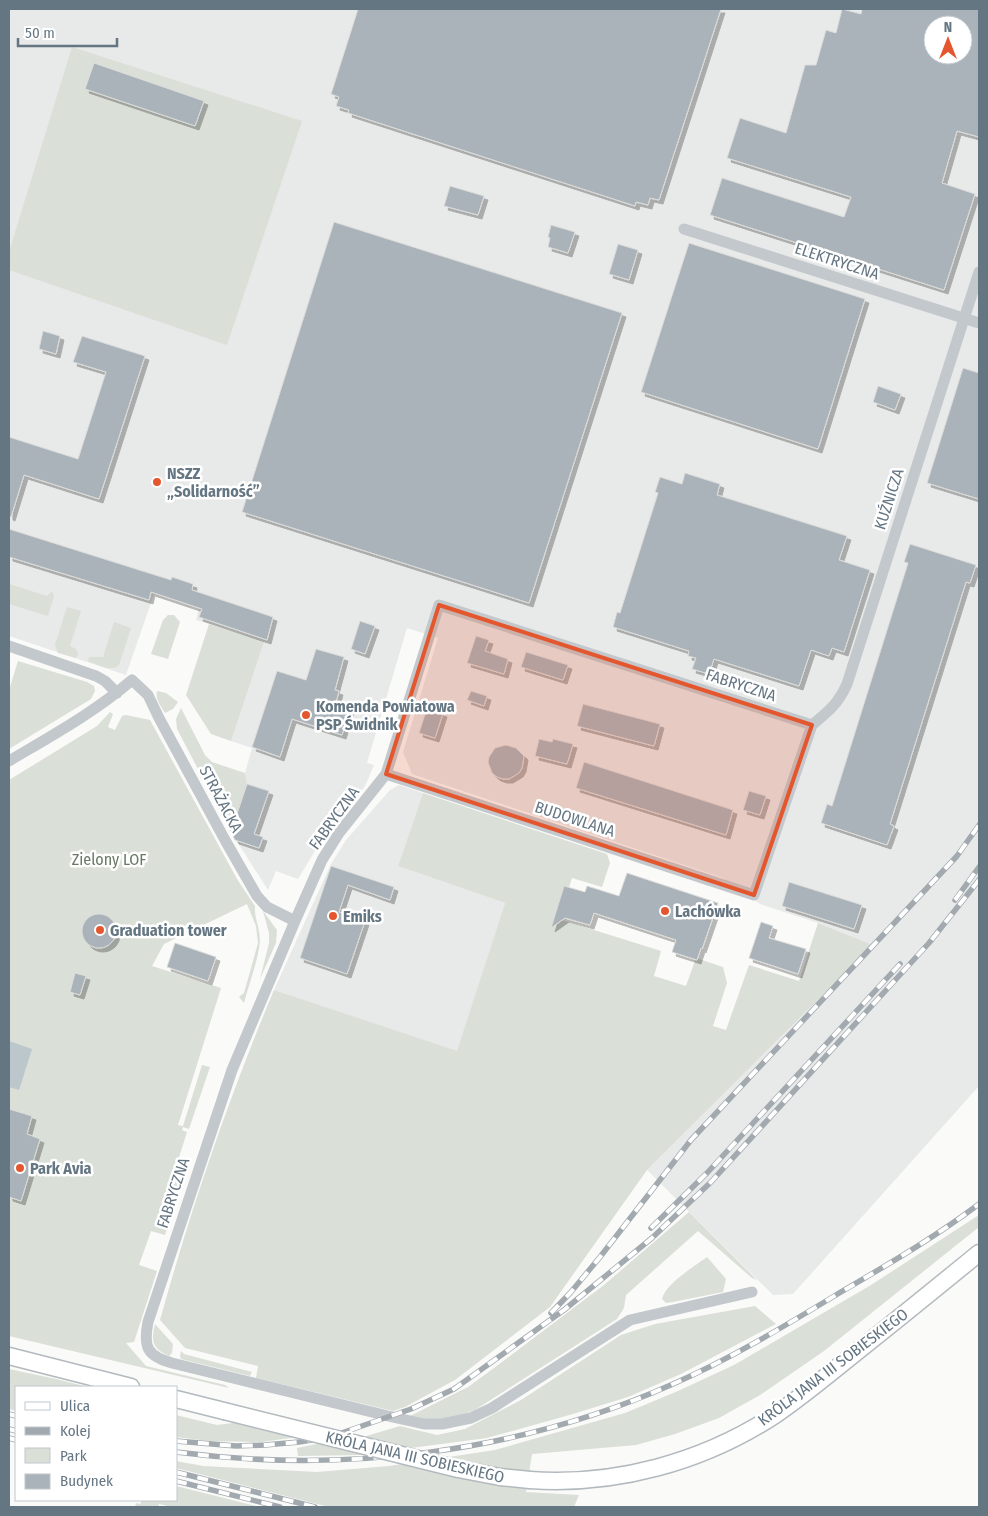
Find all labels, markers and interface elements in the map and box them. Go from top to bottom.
scale bar [18,15,116,47]
north arrow [923,15,973,65]
text: N [944,19,952,36]
text: 50 m [25,24,55,42]
street label: ELEKTRYCZNA [792,238,882,284]
place label: NSZZ „Solidarność” [167,464,260,501]
street label: KUŹNICZA [870,466,908,532]
marker: NSZZ „Solidarność” [151,476,163,488]
street label: FABRYCZNA [703,665,779,705]
place label: Komenda Powiatowa PSP Świdnik [316,697,455,734]
marker: Komenda Powiatowa PSP Świdnik [300,709,312,721]
street label: STRAŻACKA [195,762,247,836]
street label: FABRYCZNA [305,782,363,853]
street label: BUDOWLANA [533,797,618,841]
park label: Zielony LOF [72,850,146,869]
place label: Lachówka [675,902,741,921]
marker: Lachówka [659,905,671,917]
place label: Emiks [343,907,382,926]
marker: Emiks [327,910,339,922]
place label: Graduation tower [110,921,227,940]
marker: Graduation tower [94,924,106,936]
street label: FABRYCZNA [153,1155,193,1231]
place label: Park Avia [30,1159,92,1178]
marker: Park Avia [14,1162,26,1174]
street label: KRÓLA JANA III SOBIESKIEGO [754,1304,912,1430]
legend [15,1386,178,1501]
text: Ulica [60,1397,90,1415]
text: Kolej [60,1422,91,1440]
street label: KRÓLA JANA III SOBIESKIEGO [324,1427,506,1487]
text: Park [60,1447,87,1465]
text: Budynek [60,1472,113,1490]

